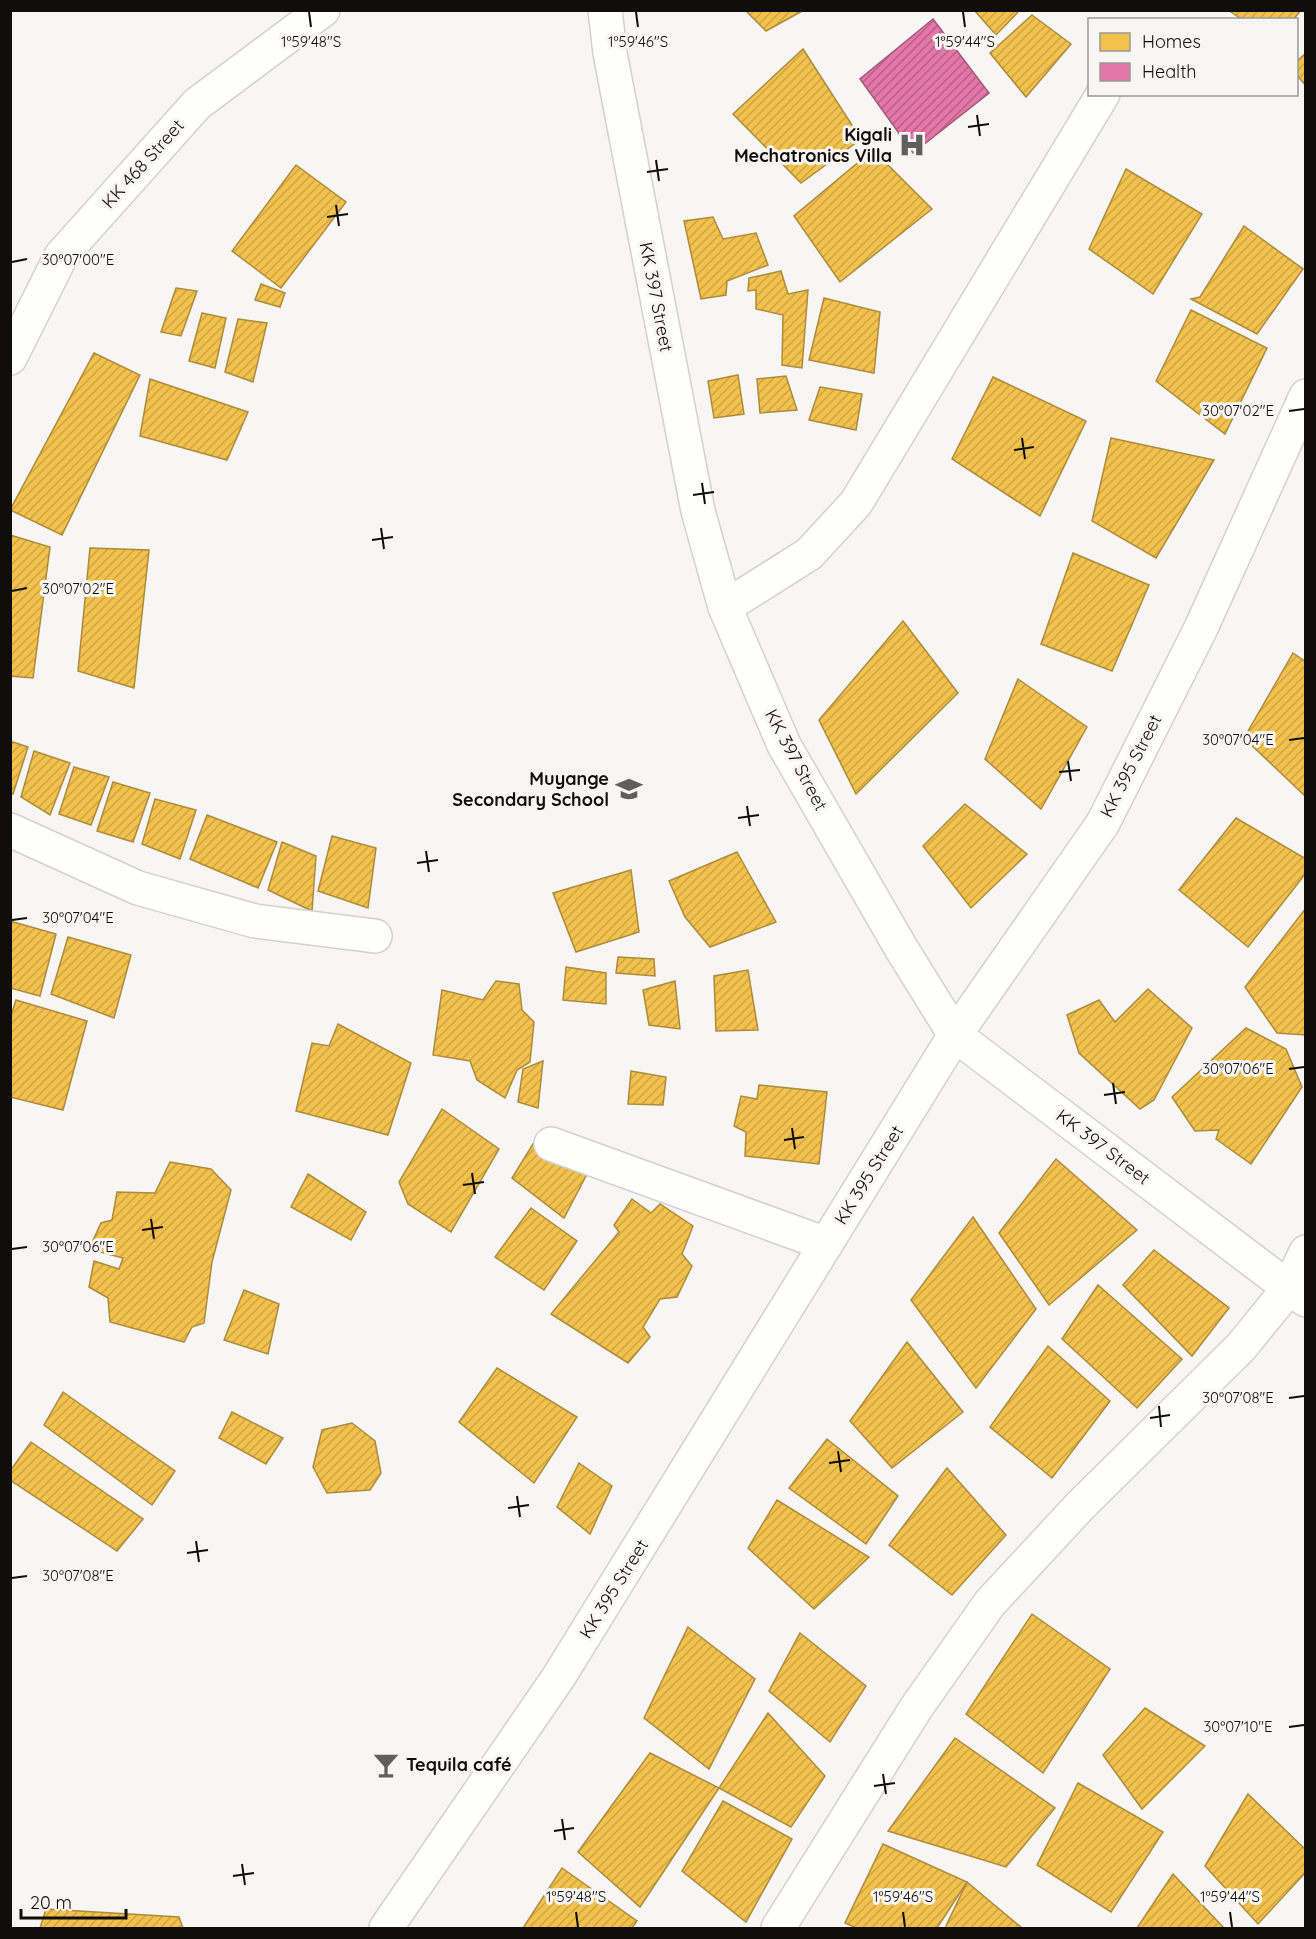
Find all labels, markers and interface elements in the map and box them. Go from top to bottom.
legend [1088,18,1298,96]
text: Homes [1142,30,1201,53]
text: 1°59'48"S [281,32,341,51]
text: 1°59'46"S [608,32,668,51]
text: 1°59'44"S [935,32,995,51]
text: Health [1142,60,1197,83]
street label: KK 468 Street [97,114,189,213]
place label: Kigali Mechatronics Villa [734,123,892,167]
hospital icon: Kigali Mechatronics Villa [897,130,927,160]
street label: KK 397 Street [635,240,678,354]
text: 30°07'00"E [42,250,114,269]
text: 30°07'02"E [1202,401,1274,420]
text: 30°07'02"E [42,579,114,598]
street label: KK 397 Street [760,705,833,814]
street label: KK 395 Street [1095,710,1166,821]
text: 30°07'04"E [1202,730,1274,749]
place label: Muyange Secondary School [452,767,609,811]
school or university icon: Muyange Secondary School [614,774,644,804]
text: 30°07'04"E [42,908,114,927]
text: 30°07'06"E [1202,1059,1274,1078]
street label: KK 397 Street [1052,1104,1155,1189]
street label: KK 395 Street [829,1121,908,1229]
text: 30°07'06"E [42,1237,114,1256]
text: 30°07'08"E [1202,1388,1274,1407]
street label: KK 395 Street [574,1535,653,1643]
text: 30°07'08"E [42,1566,114,1585]
text: 30°07'10"E [1203,1717,1273,1736]
bar icon: Tequila café [371,1750,401,1780]
place label: Tequila café [406,1753,512,1776]
scale bar [21,1882,126,1920]
text: 1°59'48"S [546,1887,606,1906]
text: 1°59'46"S [873,1887,933,1906]
text: 1°59'44"S [1200,1887,1260,1906]
text: 20 m [30,1891,72,1914]

